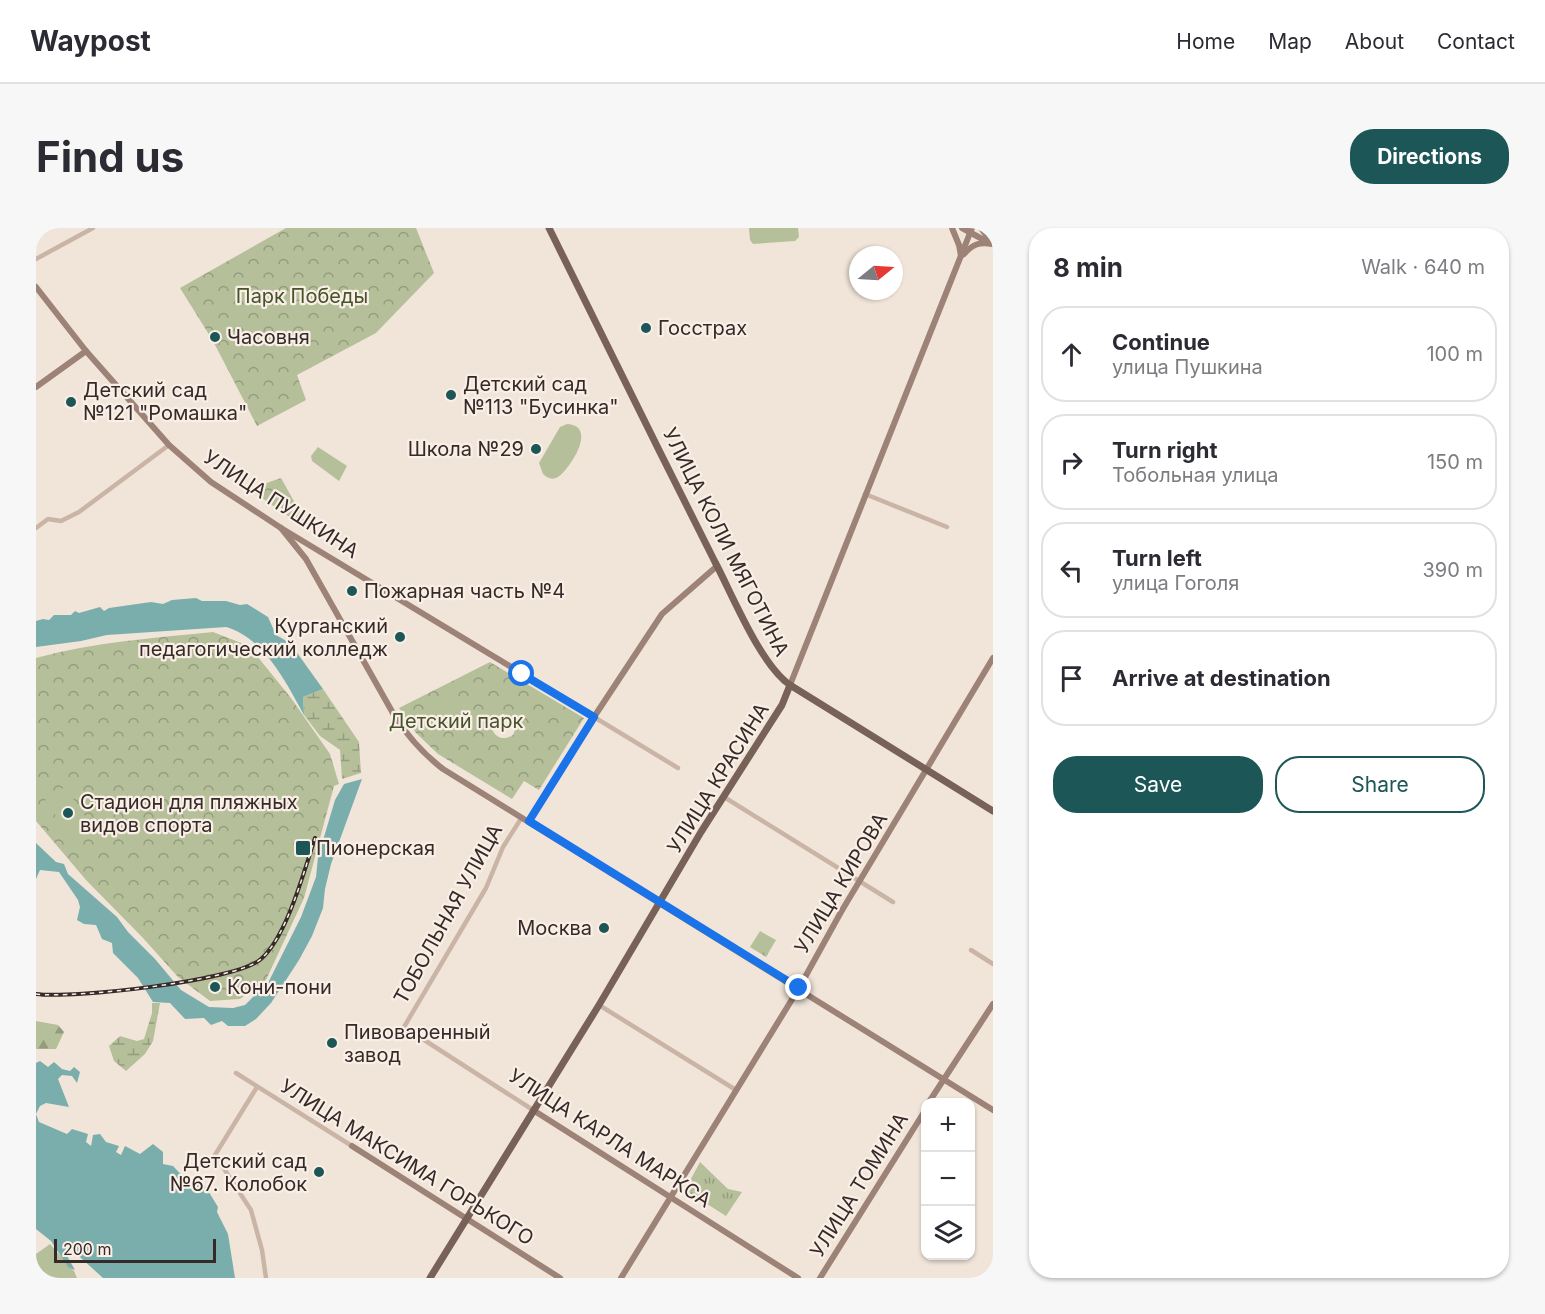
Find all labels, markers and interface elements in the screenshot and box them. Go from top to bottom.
text: Waypost [30,24,151,58]
text: Home [1176,29,1235,54]
text: Map [1268,29,1312,54]
text: About [1345,29,1404,54]
text: Contact [1437,29,1515,54]
button: Directions [1350,129,1509,184]
text: Find us [36,131,184,182]
north arrow [849,246,903,300]
text: 8 min [1053,252,1123,283]
text: Walk · 640 m [1361,255,1485,279]
park label: Парк Победы [236,284,368,308]
place label: Госстрах [658,316,747,340]
marker: Госстрах [639,321,653,335]
place label: Часовня [227,325,310,349]
text: Continue [1112,329,1210,355]
marker: Часовня [208,330,222,344]
icon: ahead [1055,338,1088,371]
text: 100 m [1426,342,1483,366]
text: улица Пушкина [1112,355,1263,379]
place label: Детский сад №113 "Бусинка" [463,372,619,419]
place label: Детский сад №121 "Ромашка" [83,378,247,425]
marker: Детский сад №113 "Бусинка" [444,388,458,402]
marker: Детский сад №121 "Ромашка" [64,395,78,409]
street label: УЛИЦА КОЛИ МЯГОТИНА [658,424,794,661]
place label: Школа №29 [408,437,524,461]
text: Turn right [1112,437,1218,463]
marker: Школа №29 [529,442,543,456]
street label: УЛИЦА ПУШКИНА [199,445,363,563]
icon: right [1055,446,1088,479]
text: 150 m [1427,450,1483,474]
text: Тобольная улица [1112,463,1278,487]
text: Turn left [1112,545,1202,571]
icon: left [1055,554,1088,587]
text: 390 m [1422,558,1483,582]
text: улица Гоголя [1112,571,1239,595]
place label: Пожарная часть №4 [364,579,565,603]
marker: Пожарная часть №4 [345,584,359,598]
place label: Курганский педагогический колледж [139,614,388,661]
marker: Курганский педагогический колледж [393,630,407,644]
route start [508,660,534,686]
icon: arrive [1055,662,1088,695]
text: Arrive at destination [1112,665,1331,691]
street label: УЛИЦА КРАСИНА [662,698,774,858]
park label: Детский парк [389,709,523,733]
button: Save [1053,756,1263,813]
button: Share [1275,756,1485,813]
place label: Стадион для пляжных видов спорта [80,790,298,837]
marker: Стадион для пляжных видов спорта [61,806,75,820]
street label: УЛИЦА КИРОВА [790,808,893,958]
street label: ТОБОЛЬНАЯ УЛИЦА [389,820,507,1008]
place label: Пионерская [316,836,435,860]
marker: Пионерская [294,839,312,857]
place label: Москва [517,916,592,940]
marker: Москва [597,921,611,935]
route end [785,974,811,1000]
place label: Кони-пони [227,975,332,999]
marker: Кони-пони [208,980,222,994]
place label: Пивоваренный завод [344,1020,491,1067]
marker: Пивоваренный завод [325,1036,339,1050]
street label: УЛИЦА КАРЛА МАРКСА [504,1064,716,1213]
street label: УЛИЦА МАКСИМА ГОРЬКОГО [276,1074,538,1250]
map controls [921,1098,975,1260]
button: + [921,1098,975,1152]
street label: УЛИЦА ТОМИНА [805,1108,913,1262]
place label: Детский сад №67. Колобок [170,1149,307,1196]
button: − [921,1152,975,1206]
marker: Детский сад №67. Колобок [312,1165,326,1179]
button: layers [921,1206,975,1260]
scale bar [54,1236,216,1264]
text: 200 m [63,1239,111,1259]

